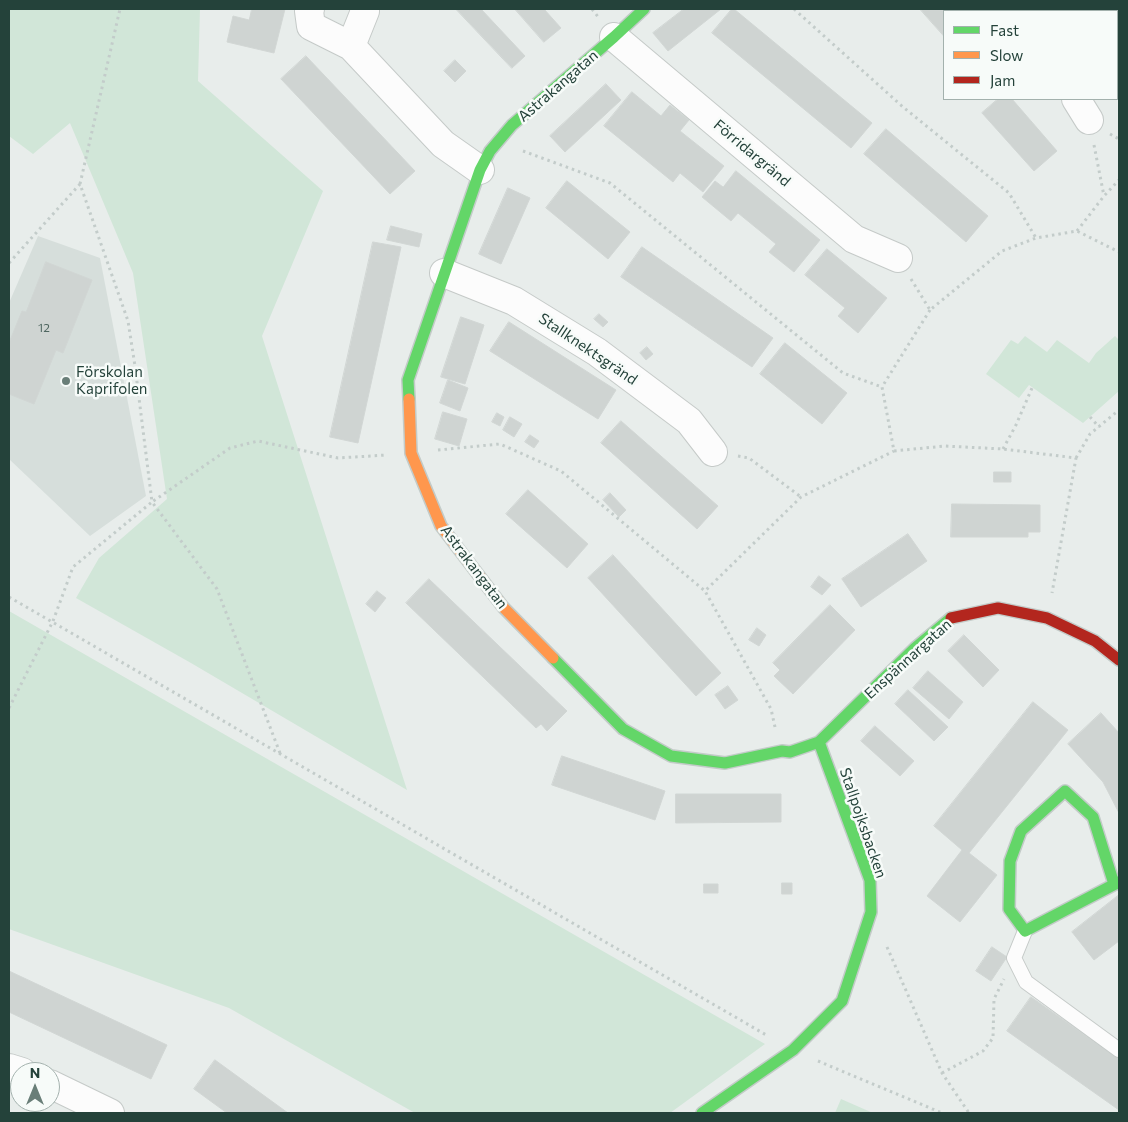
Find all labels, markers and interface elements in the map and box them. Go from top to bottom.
legend [943,10,1118,100]
text: Fast [990,21,1019,39]
street label: Astrakangatan [514,46,602,126]
text: Slow [990,46,1023,64]
text: Jam [990,71,1015,89]
street label: Förridargränd [710,116,794,190]
street label: Stallknektsgränd [535,309,641,389]
house number: 12 [38,321,50,335]
place label: Förskolan Kaprifolen [76,363,147,398]
marker: Förskolan Kaprifolen [60,375,72,387]
street label: Astrakangatan [437,522,511,612]
street label: Enspännargatan [861,615,955,703]
street label: Stallpojksbacken [836,766,890,880]
north arrow [10,1062,60,1112]
text: N [30,1064,40,1081]

